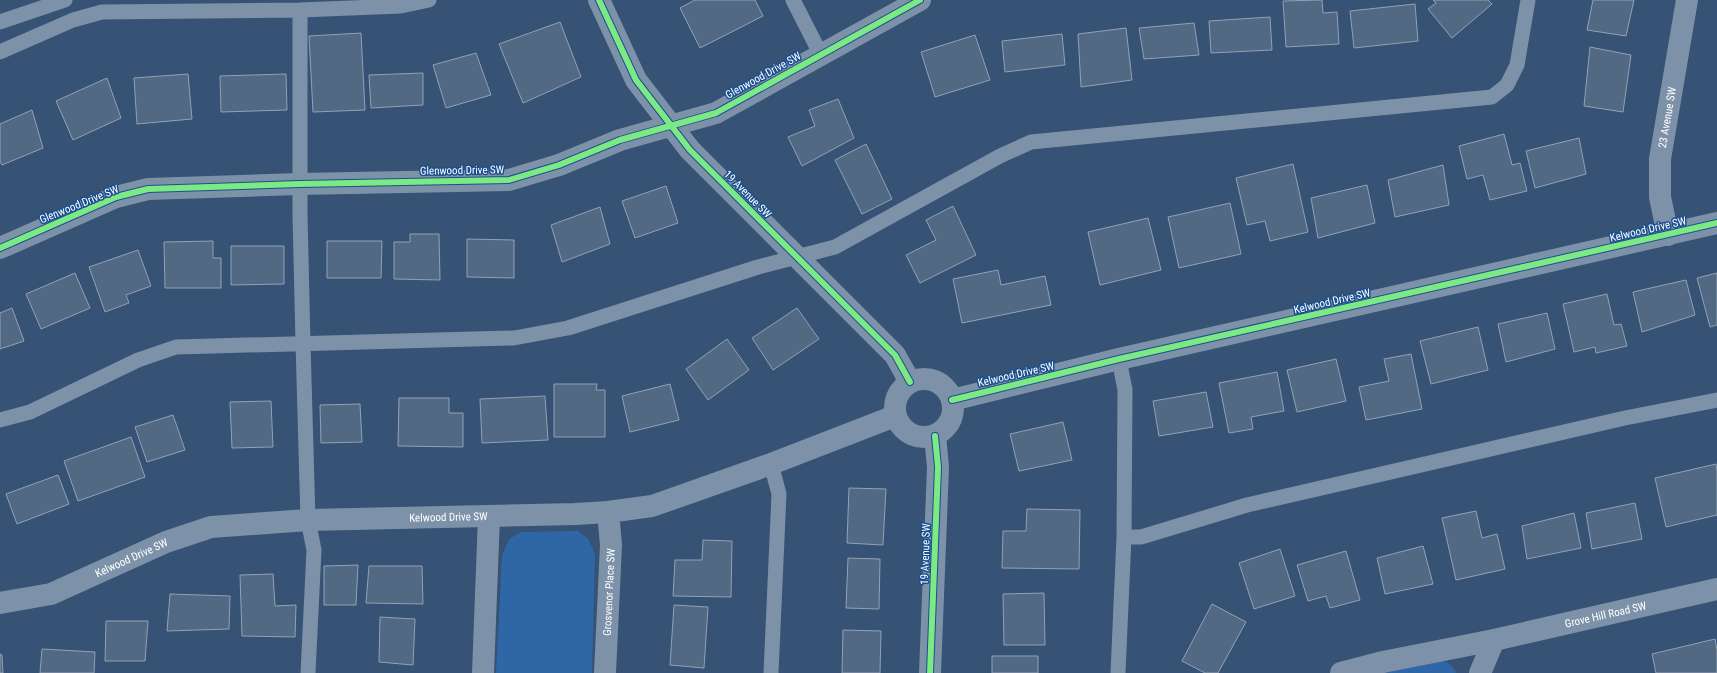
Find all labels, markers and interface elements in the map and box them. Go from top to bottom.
street label: Glenwood Drive SW [723,49,804,102]
street label: 23 Avenue SW [1656,85,1679,149]
street label: Glenwood Drive SW [420,163,505,178]
street label: 19 Avenue SW [721,168,774,221]
street label: Glenwood Drive SW [38,182,121,226]
street label: Kelwood Drive SW [1609,214,1688,245]
street label: Kelwood Drive SW [1293,286,1372,317]
street label: Kelwood Drive SW [977,359,1056,390]
street label: Kelwood Drive SW [409,510,488,525]
street label: 19 Avenue SW [918,522,933,585]
street label: Kelwood Drive SW [93,536,171,580]
street label: Grosvenor Place SW [601,547,618,636]
street label: Grove Hill Road SW [1564,599,1648,631]

